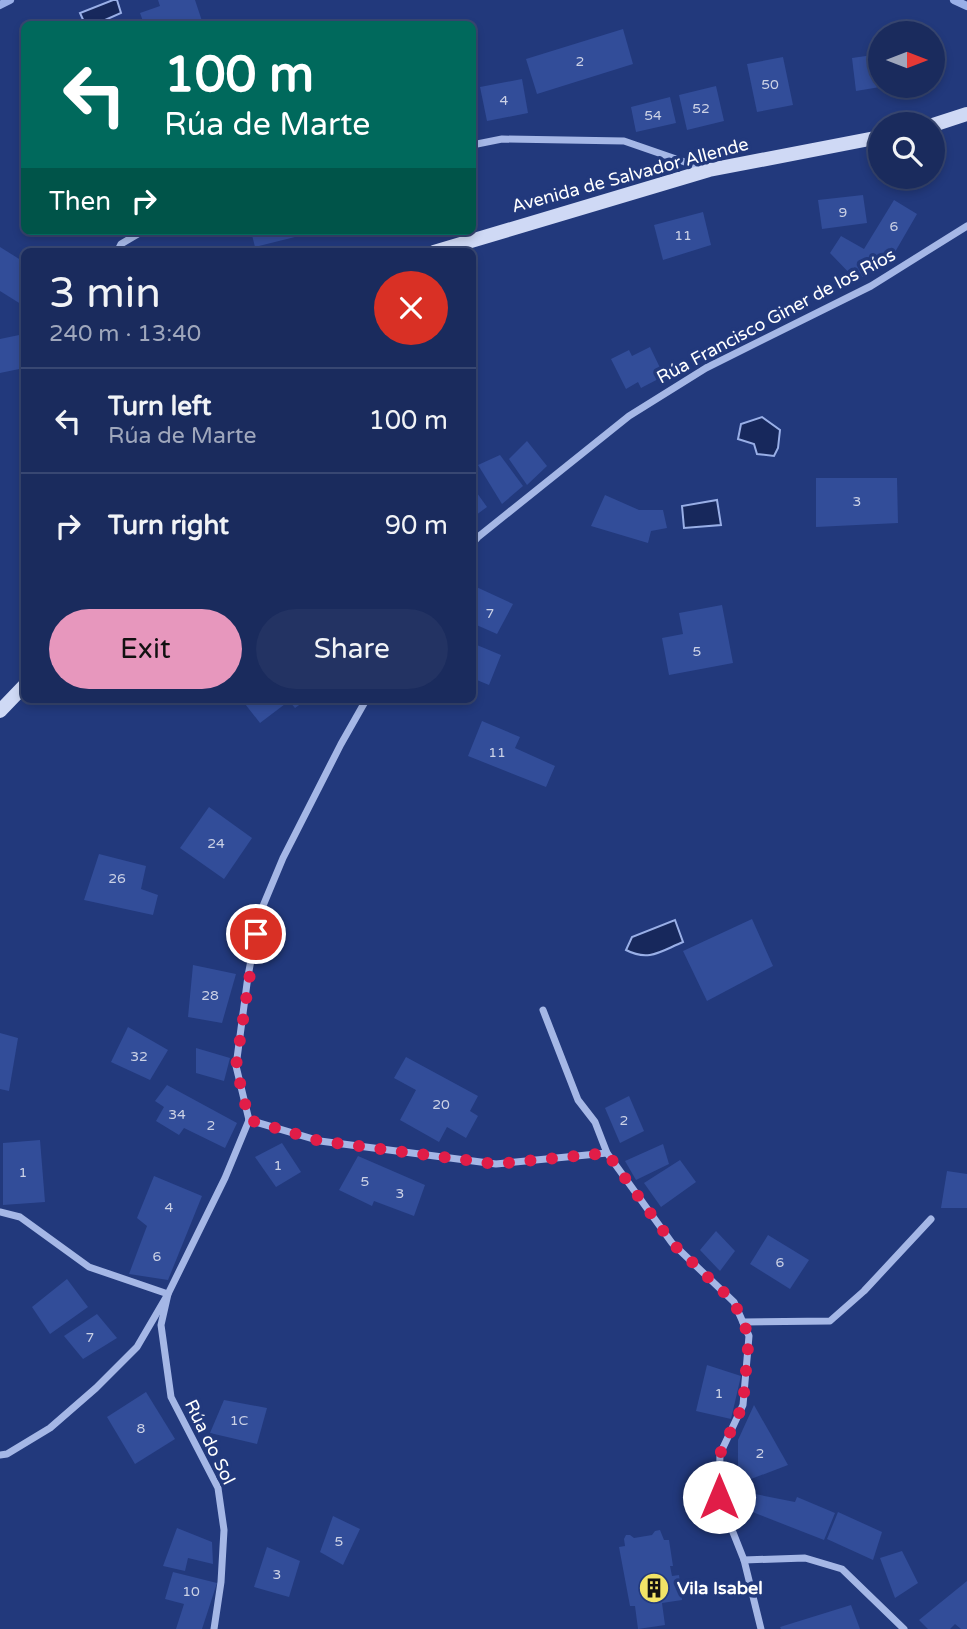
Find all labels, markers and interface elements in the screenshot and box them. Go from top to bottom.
north arrow [868,21,945,98]
map controls [868,21,945,189]
text: 100 m [164,46,314,105]
icon: left [49,49,140,140]
house number: 2 [576,53,584,70]
house number: 50 [761,76,779,93]
house number: 4 [500,92,509,109]
house number: 52 [692,100,710,117]
text: Rúa de Marte [164,106,370,144]
house number: 54 [644,107,662,124]
button: search [868,112,945,189]
street label: Avenida de Salvador Allende [509,133,751,217]
icon: right [125,182,163,220]
text: Then [49,186,111,217]
house number: 9 [839,204,847,221]
house number: 6 [890,218,899,235]
house number: 11 [674,227,692,244]
street label: Rúa Francisco Giner de los Ríos [653,243,899,389]
text: 3 min [49,268,161,319]
button: close [374,271,448,345]
text: 240 m · 13:40 [49,320,201,348]
text: Turn left [108,391,211,422]
icon: left [49,402,87,440]
text: 100 m [368,405,448,436]
text: Rúa de Marte [108,422,256,450]
house number: 3 [853,493,861,510]
icon: right [49,507,87,545]
text: Turn right [108,510,229,541]
text: 90 m [385,510,448,541]
house number: 7 [486,605,494,622]
button: Exit [49,609,242,689]
button: Share [256,609,448,689]
house number: 5 [693,643,701,660]
house number: 11 [488,744,506,761]
house number: 24 [207,835,225,852]
house number: 26 [108,870,126,887]
pin [226,904,286,964]
icon: arrive [237,915,275,953]
house number: 28 [201,987,219,1004]
house number: 32 [130,1048,148,1065]
house number: 20 [432,1096,450,1113]
house number: 34 [168,1106,186,1123]
house number: 2 [620,1112,628,1129]
house number: 2 [207,1117,215,1134]
house number: 1 [274,1157,282,1174]
house number: 1 [19,1164,27,1181]
house number: 5 [361,1173,369,1190]
house number: 3 [396,1185,404,1202]
house number: 4 [165,1199,174,1216]
house number: 6 [153,1248,162,1265]
house number: 6 [776,1254,785,1271]
house number: 7 [86,1329,94,1346]
house number: 1 [715,1385,723,1402]
street label: Rúa do Sol [180,1396,240,1488]
house number: 1C [230,1412,249,1429]
house number: 8 [137,1420,146,1437]
house number: 2 [756,1445,764,1462]
position arrow [682,1460,756,1534]
house number: 5 [335,1533,343,1550]
house number: 3 [273,1566,281,1583]
building icon: Vila Isabel [637,1571,671,1605]
place label: Vila Isabel [677,1577,763,1599]
house number: 10 [182,1583,200,1600]

